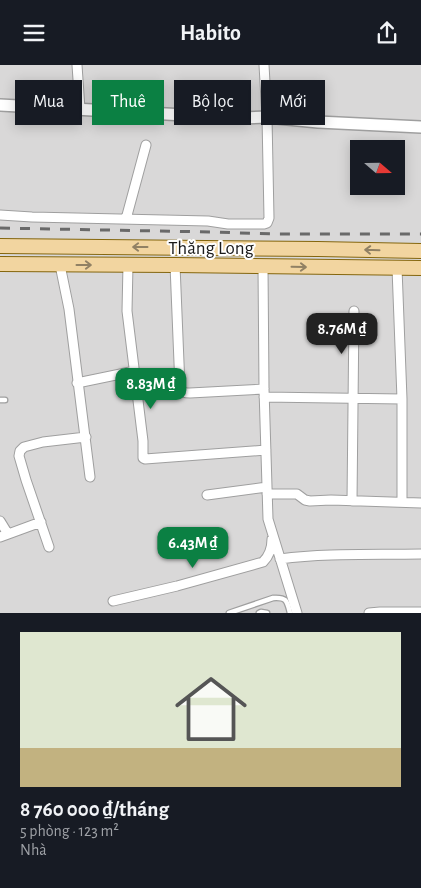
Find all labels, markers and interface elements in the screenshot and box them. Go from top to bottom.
icon: menu [20,19,48,47]
icon: share [373,19,401,47]
text: Habito [180,22,241,44]
chip: Mua [15,80,82,125]
chip: Thuê [92,80,164,125]
chip: Bộ lọc [174,80,251,125]
chip: Mới [261,80,325,125]
north arrow [350,140,405,195]
map controls [350,140,405,195]
street label: Thăng Long [168,239,255,258]
one-way arrow [132,242,148,252]
one-way arrow [365,245,381,255]
one-way arrow [75,260,91,270]
one-way arrow [290,262,306,272]
pin: 8.76M ₫ [296,313,388,355]
text: 8.76M ₫ [317,321,367,337]
pin: 8.83M ₫ [105,367,197,410]
text: 8.83M ₫ [126,376,176,392]
pin: 6.43M ₫ [147,527,239,569]
text: 6.43M ₫ [168,535,218,551]
icon: home [166,664,256,754]
text: 8 760 000 ₫/tháng [20,799,169,820]
text: 5 phòng · 123 m² [20,823,119,839]
text: Nhà [20,842,47,858]

